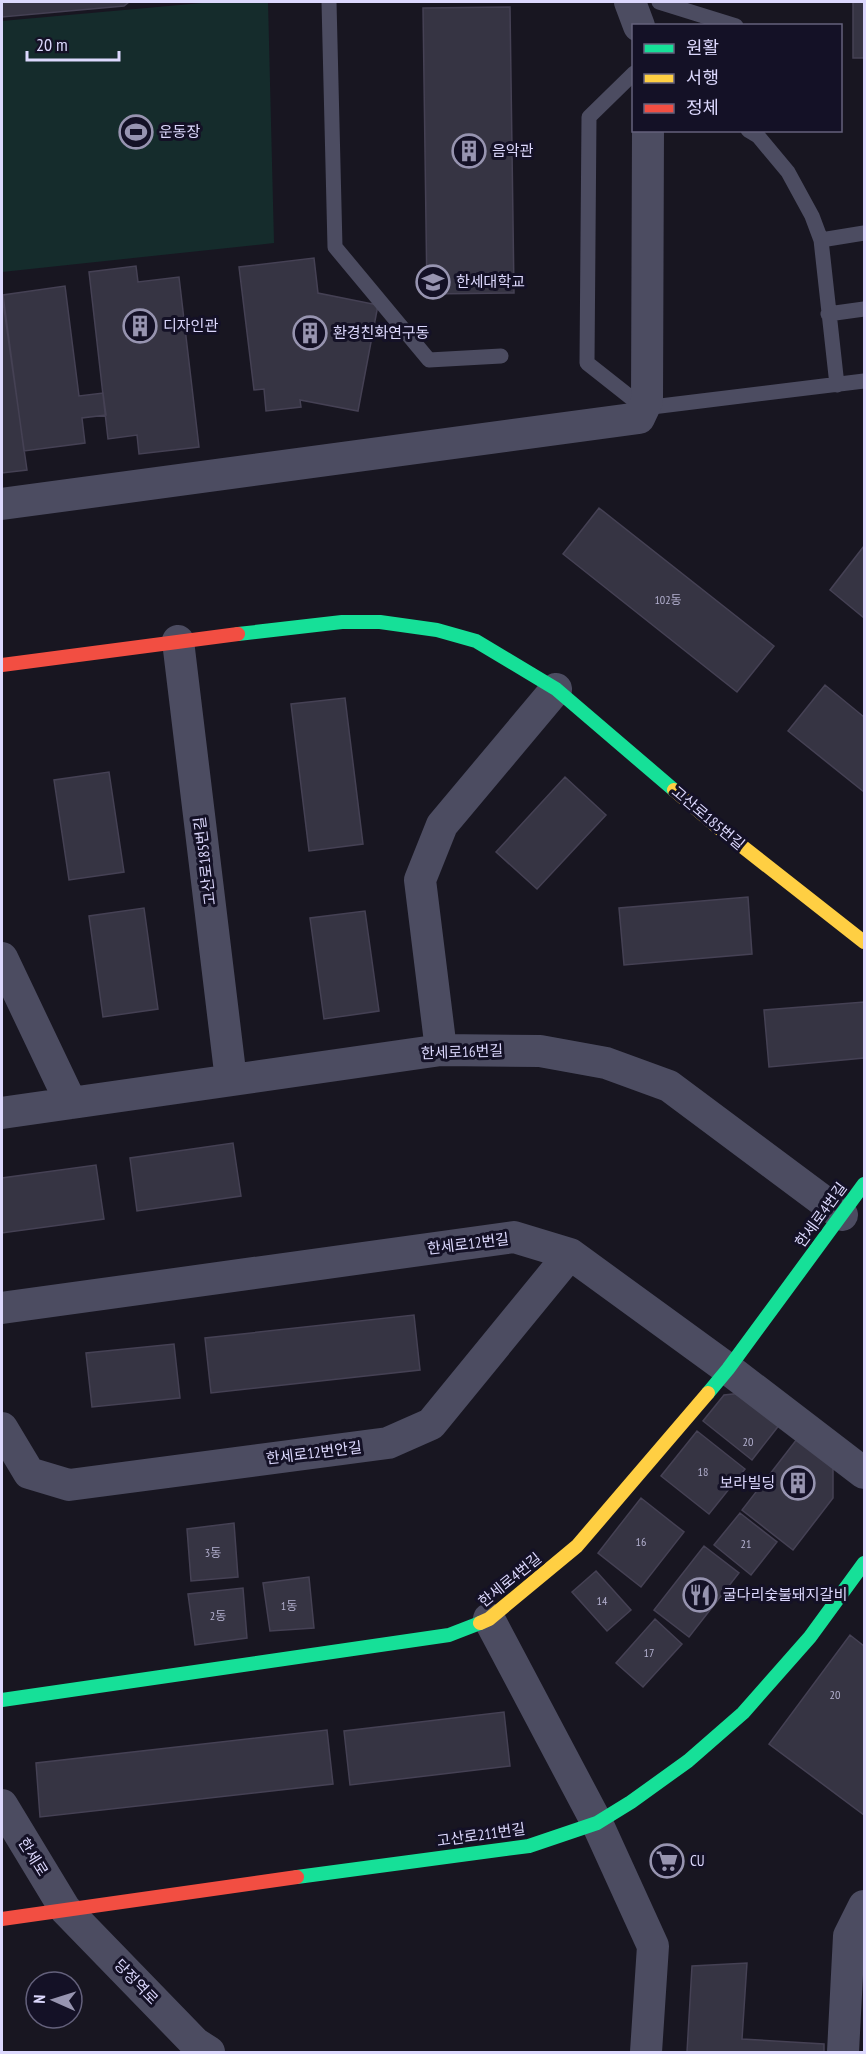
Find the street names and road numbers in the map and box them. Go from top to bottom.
street label: 고산로185번길 [668,782,749,854]
street label: 고산로185번길 [190,816,219,907]
street label: 한세로16번길 [420,1041,504,1062]
street label: 한세로4번길 [791,1178,851,1251]
street label: 한세로12번길 [426,1229,510,1258]
street label: 한세로12번안길 [265,1437,363,1468]
street label: 한세로4번길 [474,1548,545,1611]
street label: 고산로211번길 [435,1819,526,1850]
street label: 한세로 [14,1834,52,1879]
street label: 당정역로 [110,1955,162,2008]

